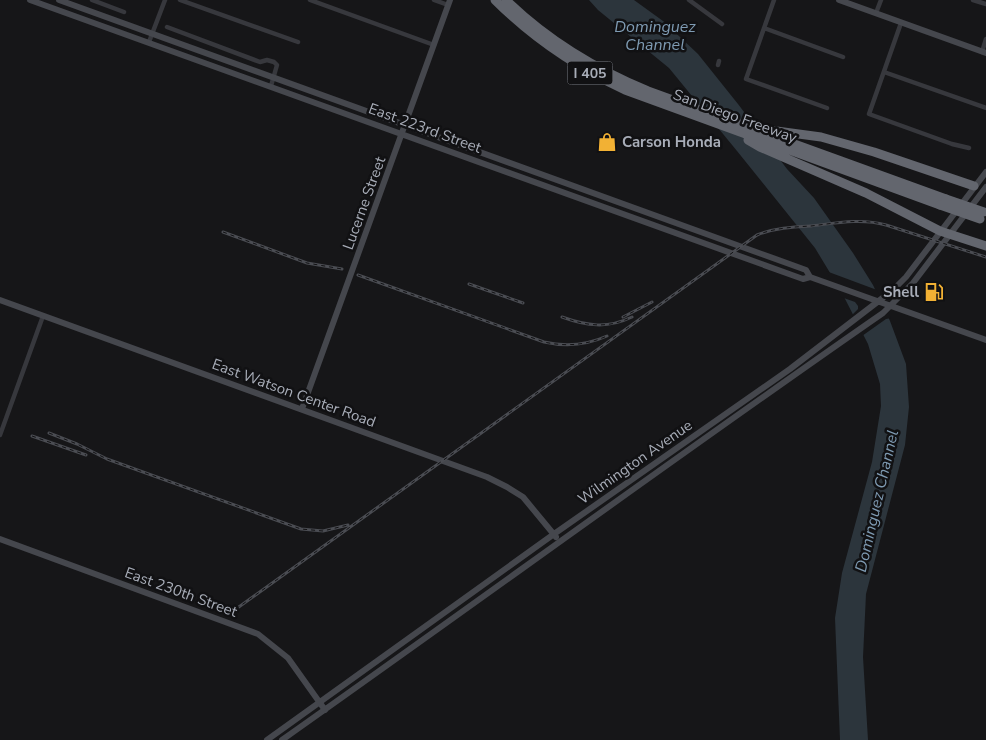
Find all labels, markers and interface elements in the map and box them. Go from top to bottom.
water label: Dominguez Channel [614,16,696,56]
road number: I 405 [568,62,612,84]
street label: San Diego Freeway [670,84,800,148]
street label: East 223rd Street [366,98,485,158]
shop icon: Carson Honda [596,131,618,153]
place label: Carson Honda [622,132,721,152]
street label: Lucerne Street [338,153,390,252]
fuel station icon: Shell [923,281,945,303]
place label: Shell [883,282,919,302]
street label: East Watson Center Road [209,354,379,432]
street label: Wilmington Avenue [574,415,696,509]
water label: Dominguez Channel [850,427,904,574]
street label: East 230th Street [122,562,241,622]

